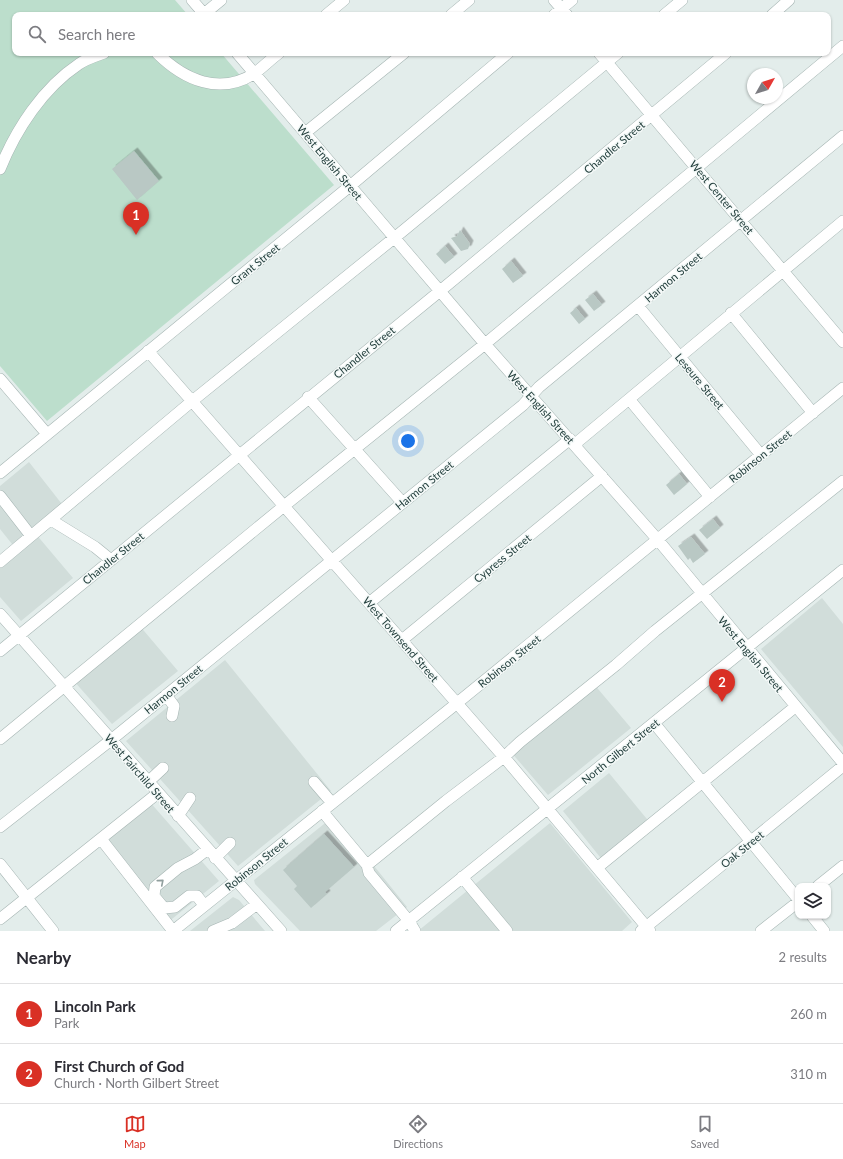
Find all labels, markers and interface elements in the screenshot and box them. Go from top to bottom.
search box [12,12,831,56]
icon: search [26,23,48,45]
text: Search here [58,25,135,43]
north arrow [747,68,783,104]
street label: Chandler Street [581,118,647,176]
street label: West English Street [295,122,365,202]
street label: West Center Street [687,157,757,237]
pin: 1 [123,202,149,235]
street label: Grant Street [228,240,282,288]
street label: Harmon Street [642,249,704,305]
street label: Chandler Street [331,323,397,381]
street label: Leseure Street [673,350,727,412]
street label: West English Street [505,368,577,446]
street label: Robinson Street [726,427,794,485]
your location [398,431,418,451]
street label: Harmon Street [392,458,456,512]
street label: Chandler Street [80,529,146,587]
street label: Cypress Street [471,531,533,585]
street label: West Townsend Street [360,594,442,684]
street label: West English Street [716,614,786,694]
street label: Robinson Street [475,632,543,690]
street label: Harmon Street [141,662,205,716]
pin: 2 [709,669,735,702]
street label: North Gilbert Street [578,716,662,786]
street label: West Fairchild Street [102,731,178,815]
street label: Oak Street [718,828,766,870]
street label: Robinson Street [222,835,290,893]
one-way arrow [157,879,164,886]
map controls [795,883,831,919]
button: layers [795,883,831,919]
text: Nearby [16,947,71,968]
text: 2 results [779,949,827,965]
text: Lincoln Park [54,997,136,1015]
text: 1 [25,1006,33,1022]
text: 260 m [790,1006,827,1022]
text: Park [54,1015,79,1031]
text: First Church of God [54,1057,184,1075]
text: 2 [25,1066,33,1082]
text: 310 m [790,1066,827,1082]
text: Church · North Gilbert Street [54,1075,219,1091]
tab: Map [124,1113,146,1150]
tab: Directions [393,1113,443,1150]
tab: Saved [690,1113,719,1150]

